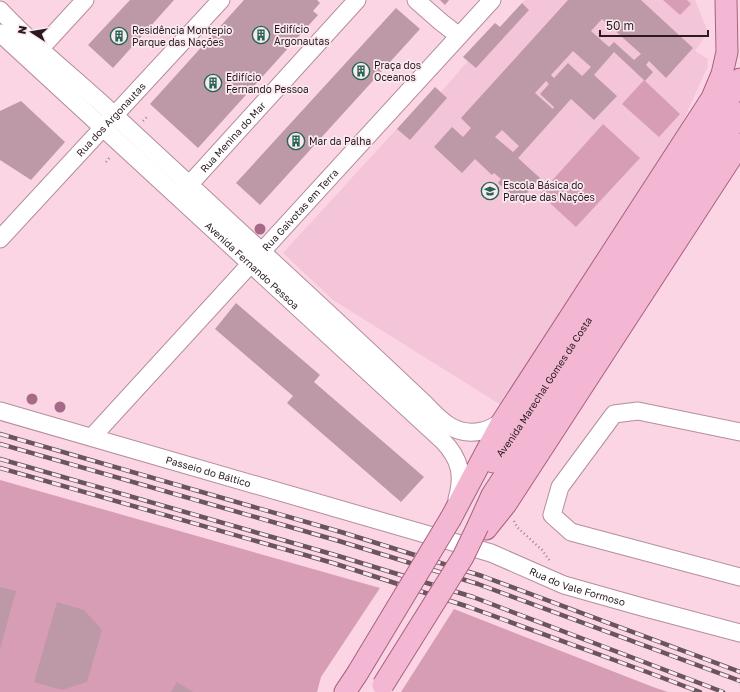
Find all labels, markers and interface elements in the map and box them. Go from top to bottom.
north arrow [12,12,52,52]
scale bar [600,12,708,38]
text: 50 m [606,18,634,33]
place label: Edifício Argonautas [274,23,329,47]
text: N [15,24,29,35]
place label: Residência Montepio Parque das Nações [132,24,232,48]
building icon: Edifício Argonautas [251,25,271,45]
building icon: Residência Montepio Parque das Nações [109,26,129,46]
place label: Praça dos Oceanos [374,59,421,83]
building icon: Praça dos Oceanos [351,61,371,81]
place label: Edifício Fernando Pessoa [226,71,309,95]
building icon: Edifício Fernando Pessoa [203,73,223,93]
street label: Rua dos Argonautas [74,80,148,159]
street label: Rua Menina do Mar [198,99,268,175]
building icon: Mar da Palha [286,131,306,151]
place label: Mar da Palha [309,135,371,147]
street label: Rua Gaivotas em Terra [259,166,340,253]
place label: Escola Básica do Parque das Nações [503,179,595,203]
school or university icon: Escola Básica do Parque das Nações [480,181,500,201]
street label: Avenida Fernando Pessoa [203,219,302,312]
street label: Avenida Marechal Gomes da Costa [493,315,594,459]
street label: Passeio do Báltico [165,453,252,489]
street label: Rua do Vale Formoso [528,565,627,608]

